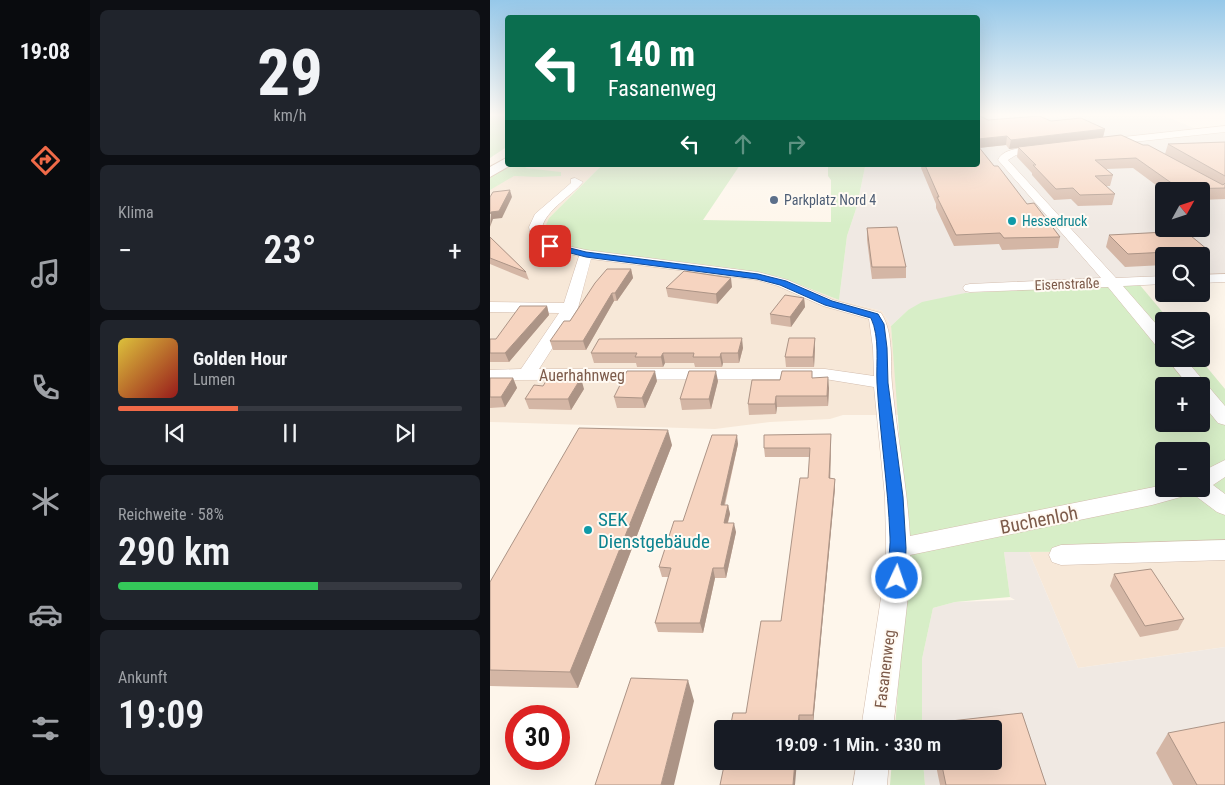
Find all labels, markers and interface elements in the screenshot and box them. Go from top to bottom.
text: 140 m [608,34,695,75]
text: 29 [257,35,323,111]
icon: left [525,35,590,100]
text: 19:08 [20,39,70,64]
text: Fasanenweg [608,76,716,101]
text: km/h [274,106,306,125]
icon: left [676,130,704,158]
icon: ahead [729,130,757,158]
icon: right [782,130,810,158]
icon: directions [28,143,63,178]
north arrow [1155,182,1210,238]
map controls [1155,182,1210,497]
place label: Parkplatz Nord 4 [784,192,876,208]
marker: Parkplatz Nord 4 [768,194,780,206]
text: Klima [118,203,154,222]
place label: Hessedruck [1022,213,1088,229]
marker: Hessedruck [1006,215,1018,227]
pin [529,225,571,267]
text: 23° [264,228,316,272]
icon: arrive [536,232,564,260]
text: − [118,234,132,267]
text: + [448,234,462,267]
button: search [1155,247,1210,302]
icon: music [28,256,63,291]
street label: Eisenstraße [1034,275,1100,293]
button: layers [1155,312,1210,367]
text: Golden Hour [193,347,287,370]
street label: Auerhahnweg [539,366,625,385]
icon: phone [28,370,63,405]
text: Lumen [193,370,235,389]
button: + [1155,377,1210,432]
icon: previous [161,419,189,447]
icon: pause [276,419,304,447]
icon: next [391,419,419,447]
button: − [1155,442,1210,497]
icon: climate [28,484,63,519]
street label: Buchenloh [998,501,1080,539]
text: Reichweite · 58% [118,505,224,524]
place label: SEK Dienstgebäude [598,508,710,553]
marker: SEK Dienstgebäude [582,524,594,536]
text: 290 km [118,530,230,574]
position arrow [870,551,922,603]
icon: car [28,597,63,632]
street label: Fasanenweg [871,629,899,709]
text: Ankunft [118,668,167,687]
text: 19:09 [118,693,204,737]
speed limit sign: 30 [505,705,570,770]
icon: filters [28,711,63,746]
text: 19:09 · 1 Min. · 330 m [775,733,941,756]

